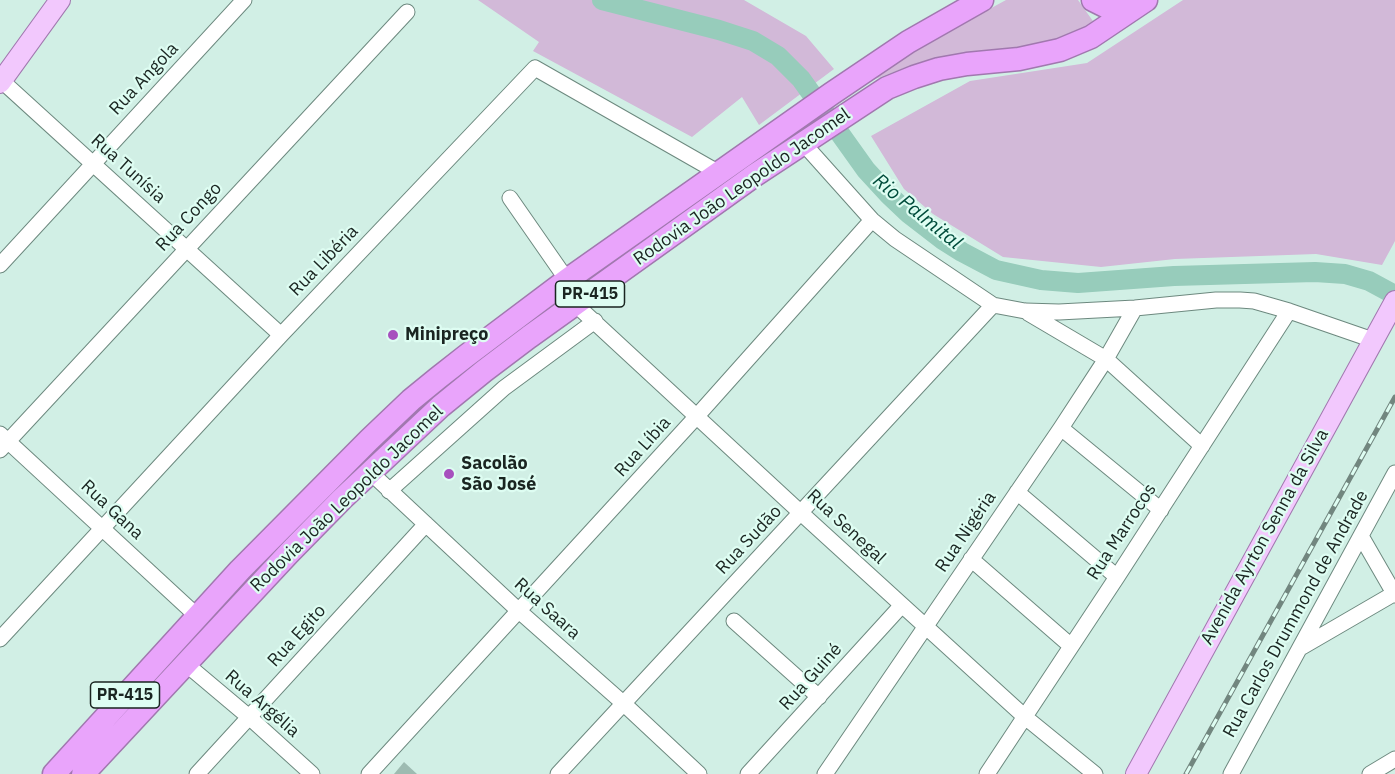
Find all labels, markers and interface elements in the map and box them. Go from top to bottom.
street label: Rua Angola [105,38,183,120]
street label: Rodovia João Leopoldo Jacomel [630,104,854,270]
street label: Rua Tunísia [86,130,170,208]
water label: Rio Palmital [868,169,966,255]
street label: Rua Congo [152,178,226,256]
street label: Rua Libéria [285,221,363,301]
road number: PR-415 [556,281,624,307]
place label: Minipreço [405,324,488,346]
marker: Minipreço [386,328,400,342]
street label: Rodovia João Leopoldo Jacomel [246,401,448,597]
street label: Rua Líbia [610,412,676,482]
street label: Avenida Ayrton Senna da Silva [1197,425,1333,649]
place label: Sacolão São José [461,453,536,496]
marker: Sacolão São José [442,467,456,481]
street label: Rua Gana [76,476,148,544]
street label: Rua Marrocos [1083,480,1161,584]
street label: Rua Senegal [802,485,890,569]
street label: Rua Nigéria [931,487,1001,577]
street label: Rua Carlos Drummond de Andrade [1219,487,1373,741]
street label: Rua Sudão [712,501,786,579]
street label: Rua Saara [510,574,584,644]
street label: Rua Egito [263,600,331,672]
street label: Rua Guiné [775,639,847,715]
street label: Rua Argélia [220,666,304,742]
road number: PR-415 [90,682,160,708]

